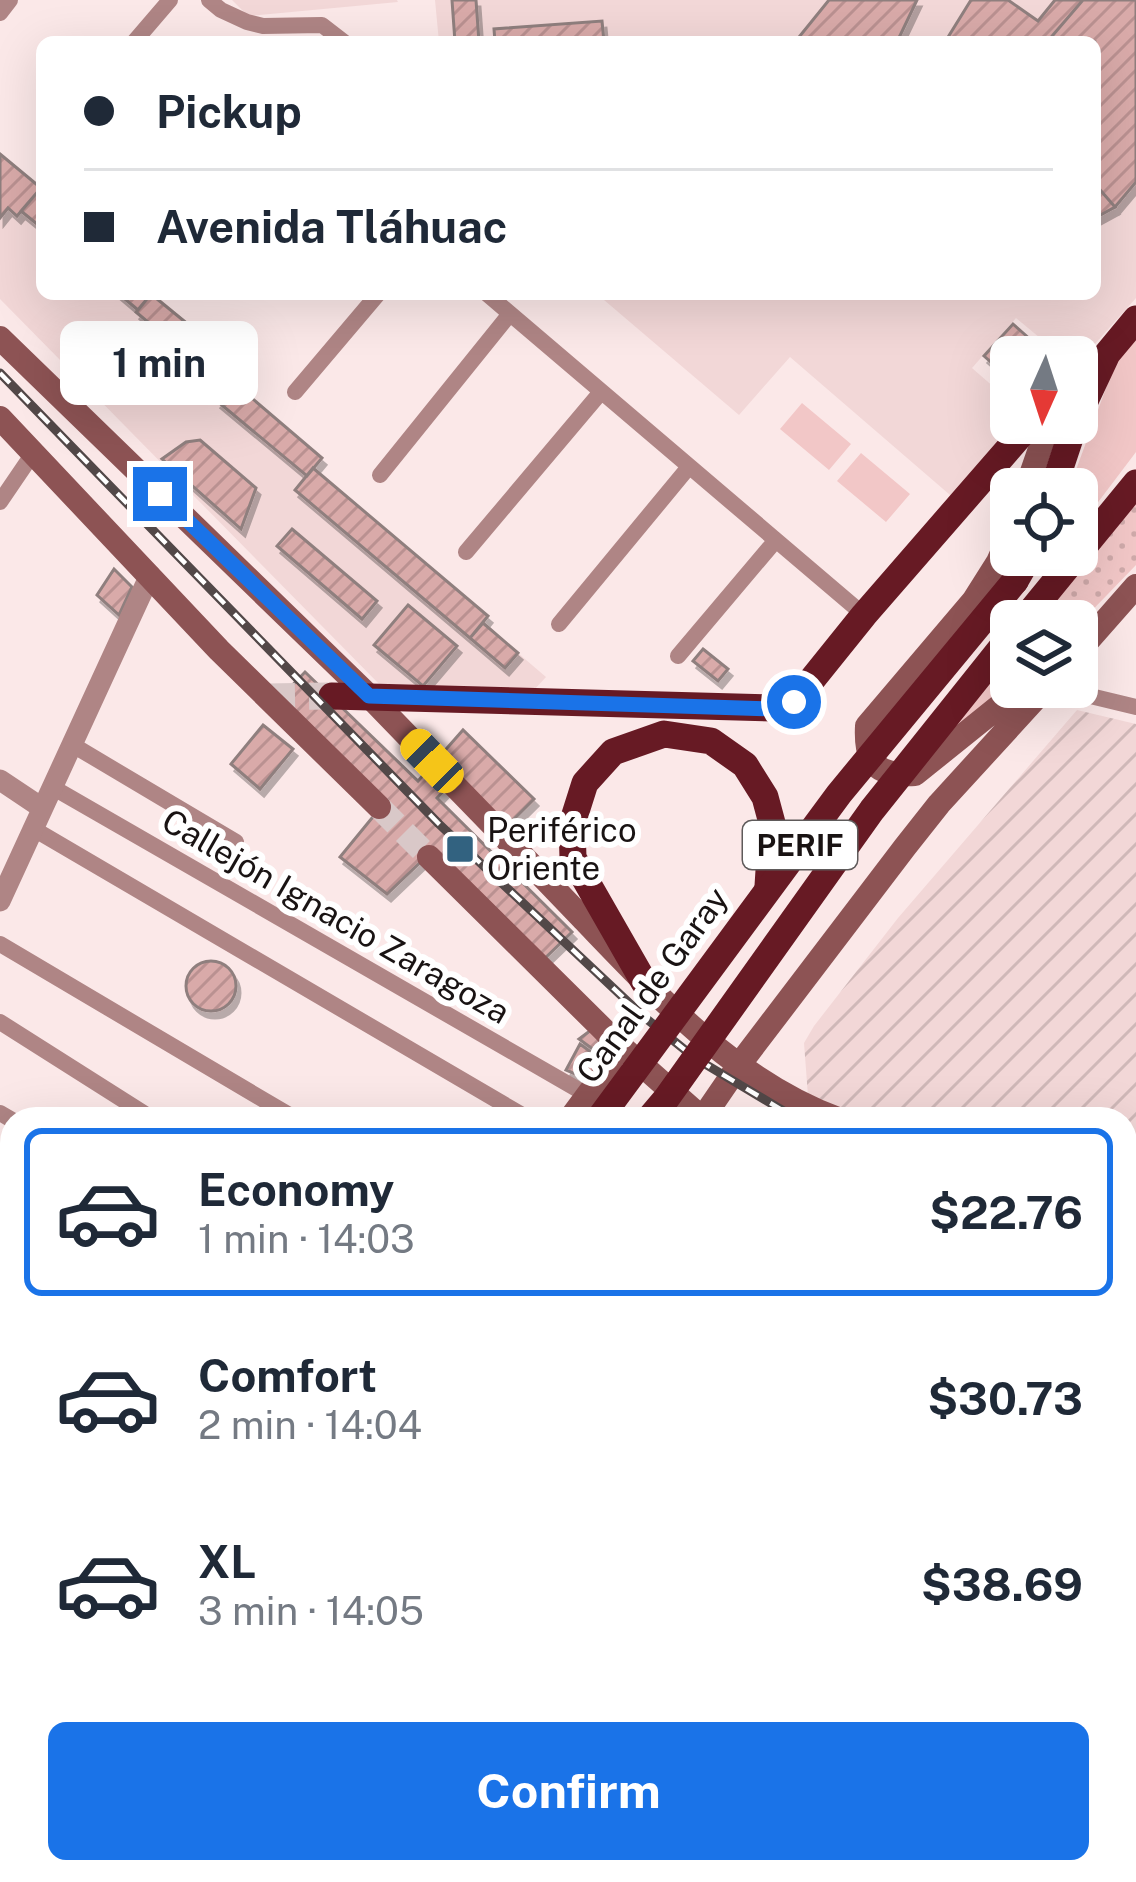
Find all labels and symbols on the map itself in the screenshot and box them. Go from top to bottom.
callout: 1 min [61,320,259,404]
north arrow [990,336,1098,444]
route end [133,467,187,521]
route start [767,675,821,729]
car [394,723,470,799]
street label: Callejón Ignacio Zaragoza [156,801,516,1031]
place label: Periférico Oriente [487,811,637,887]
road number: PERIF [743,821,857,869]
marker: Periférico Oriente [444,833,476,865]
street label: Canal de Garay [568,880,736,1090]

